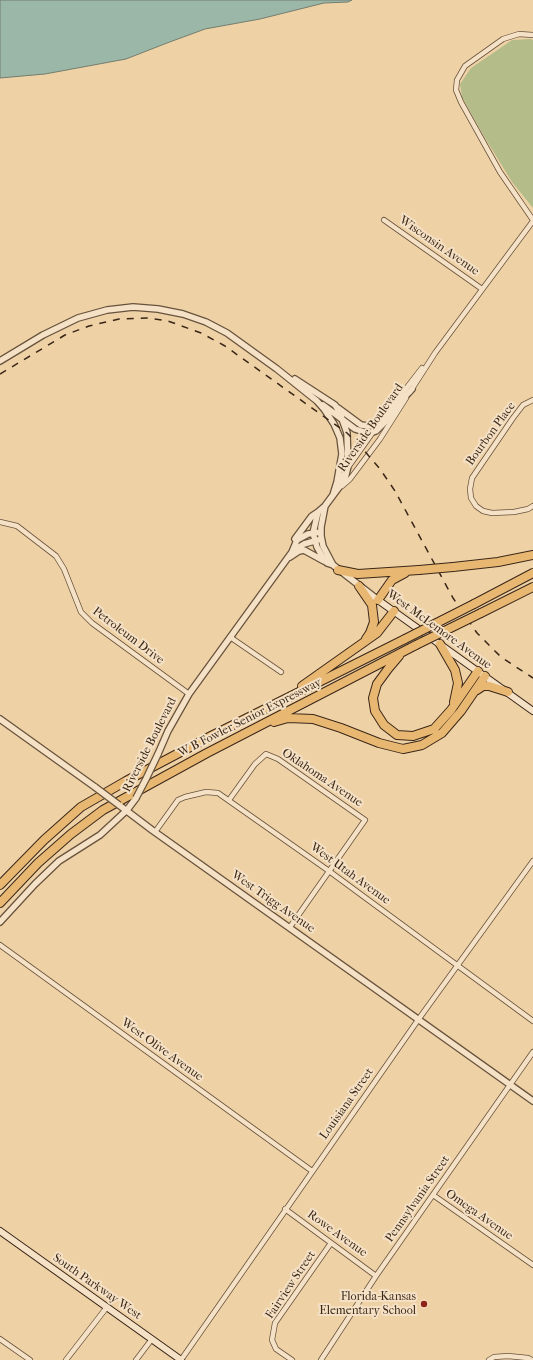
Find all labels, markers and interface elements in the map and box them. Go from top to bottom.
street label: Wisconsin Avenue [396,213,482,279]
street label: Riverside Boulevard [335,381,407,475]
street label: Bourbon Place [463,399,519,469]
street label: West McLemore Avenue [384,587,494,673]
street label: Petroleum Drive [89,604,167,668]
street label: W B Fowler Senior Expressway [176,675,324,761]
street label: Riverside Boulevard [120,695,180,795]
street label: Oklahoma Avenue [279,746,365,810]
street label: West Utah Avenue [307,840,393,908]
street label: West Trigg Avenue [229,868,317,936]
street label: West Olive Avenue [118,1016,206,1084]
street label: Louisiana Street [317,1066,377,1142]
street label: Pennsylvania Street [383,1153,453,1245]
street label: Omega Avenue [443,1187,515,1243]
street label: Rowe Avenue [304,1208,370,1260]
street label: Fairview Street [263,1248,319,1322]
street label: South Parkway West [50,1251,144,1323]
place label: Florida-Kansas Elementary School [319,1290,416,1318]
marker: Florida-Kansas Elementary School [419,1299,429,1309]

